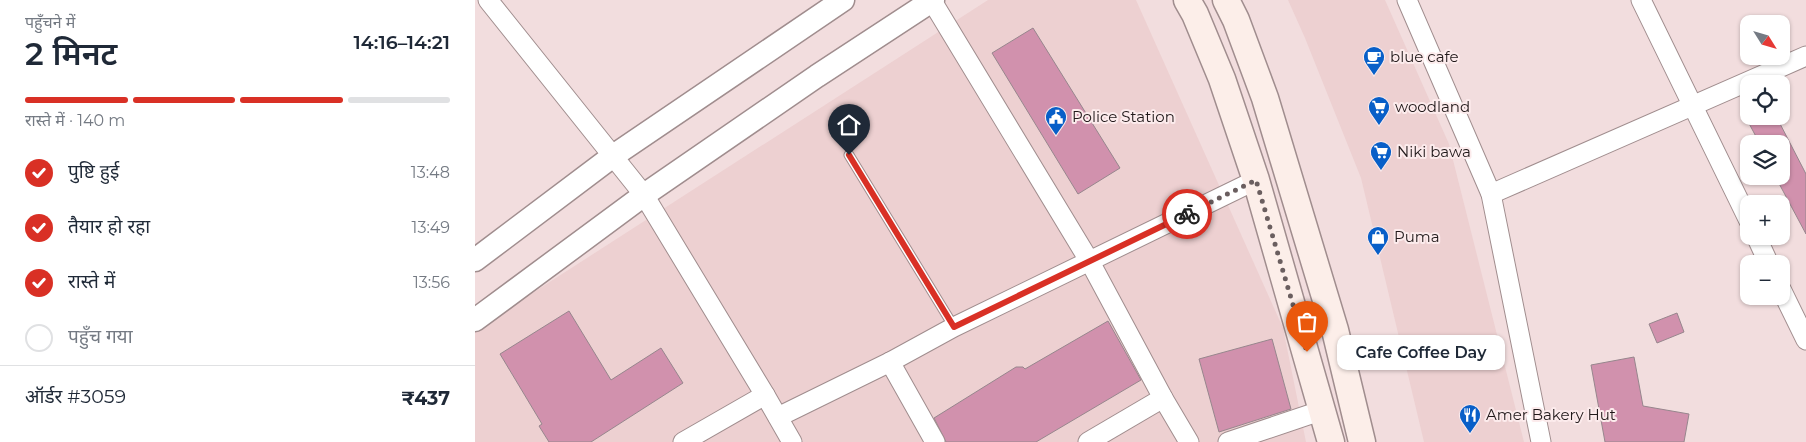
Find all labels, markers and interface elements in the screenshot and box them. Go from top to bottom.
text: पहुँचने में [25,13,75,32]
north arrow [1740,15,1790,65]
map controls [1740,15,1790,305]
text: 14:16–14:21 [353,31,450,54]
text: 2 मिनट [25,34,117,73]
cafe icon: blue cafe [1362,45,1386,76]
place label: blue cafe [1390,47,1459,66]
button: locate [1740,75,1790,125]
supermarket icon: woodland [1367,95,1391,126]
place label: woodland [1395,97,1470,116]
pin [828,104,870,155]
public building icon: Police Station [1044,105,1068,136]
place label: Police Station [1072,107,1175,126]
text: रास्ते में · 140 m [25,111,125,130]
icon: home [835,111,863,139]
button: layers [1740,135,1790,185]
supermarket icon: Niki bawa [1369,140,1393,171]
place label: Niki bawa [1397,142,1471,161]
icon: check [25,159,53,187]
text: पुष्टि हुई [68,160,119,183]
text: 13:48 [411,163,450,182]
courier [1162,189,1212,239]
button: + [1740,195,1790,245]
icon: bike [1173,200,1201,228]
icon: check [25,214,53,242]
text: तैयार हो रहा [68,215,150,238]
text: 13:49 [412,218,450,237]
shop icon: Puma [1366,225,1390,256]
place label: Puma [1394,227,1440,246]
button: − [1740,255,1790,305]
icon: check [25,269,53,297]
text: रास्ते में [68,270,115,293]
text: 13:56 [413,273,450,292]
pin [1286,301,1328,352]
icon: bag [1293,308,1321,336]
text: पहुँच गया [68,325,133,348]
callout: Cafe Coffee Day [1337,334,1505,370]
text: Cafe Coffee Day [1356,343,1486,362]
text: ऑर्डर #3059 [25,385,126,408]
text: ₹437 [401,387,450,410]
restaurant icon: Amer Bakery Hut [1458,403,1482,434]
place label: Amer Bakery Hut [1486,405,1616,424]

